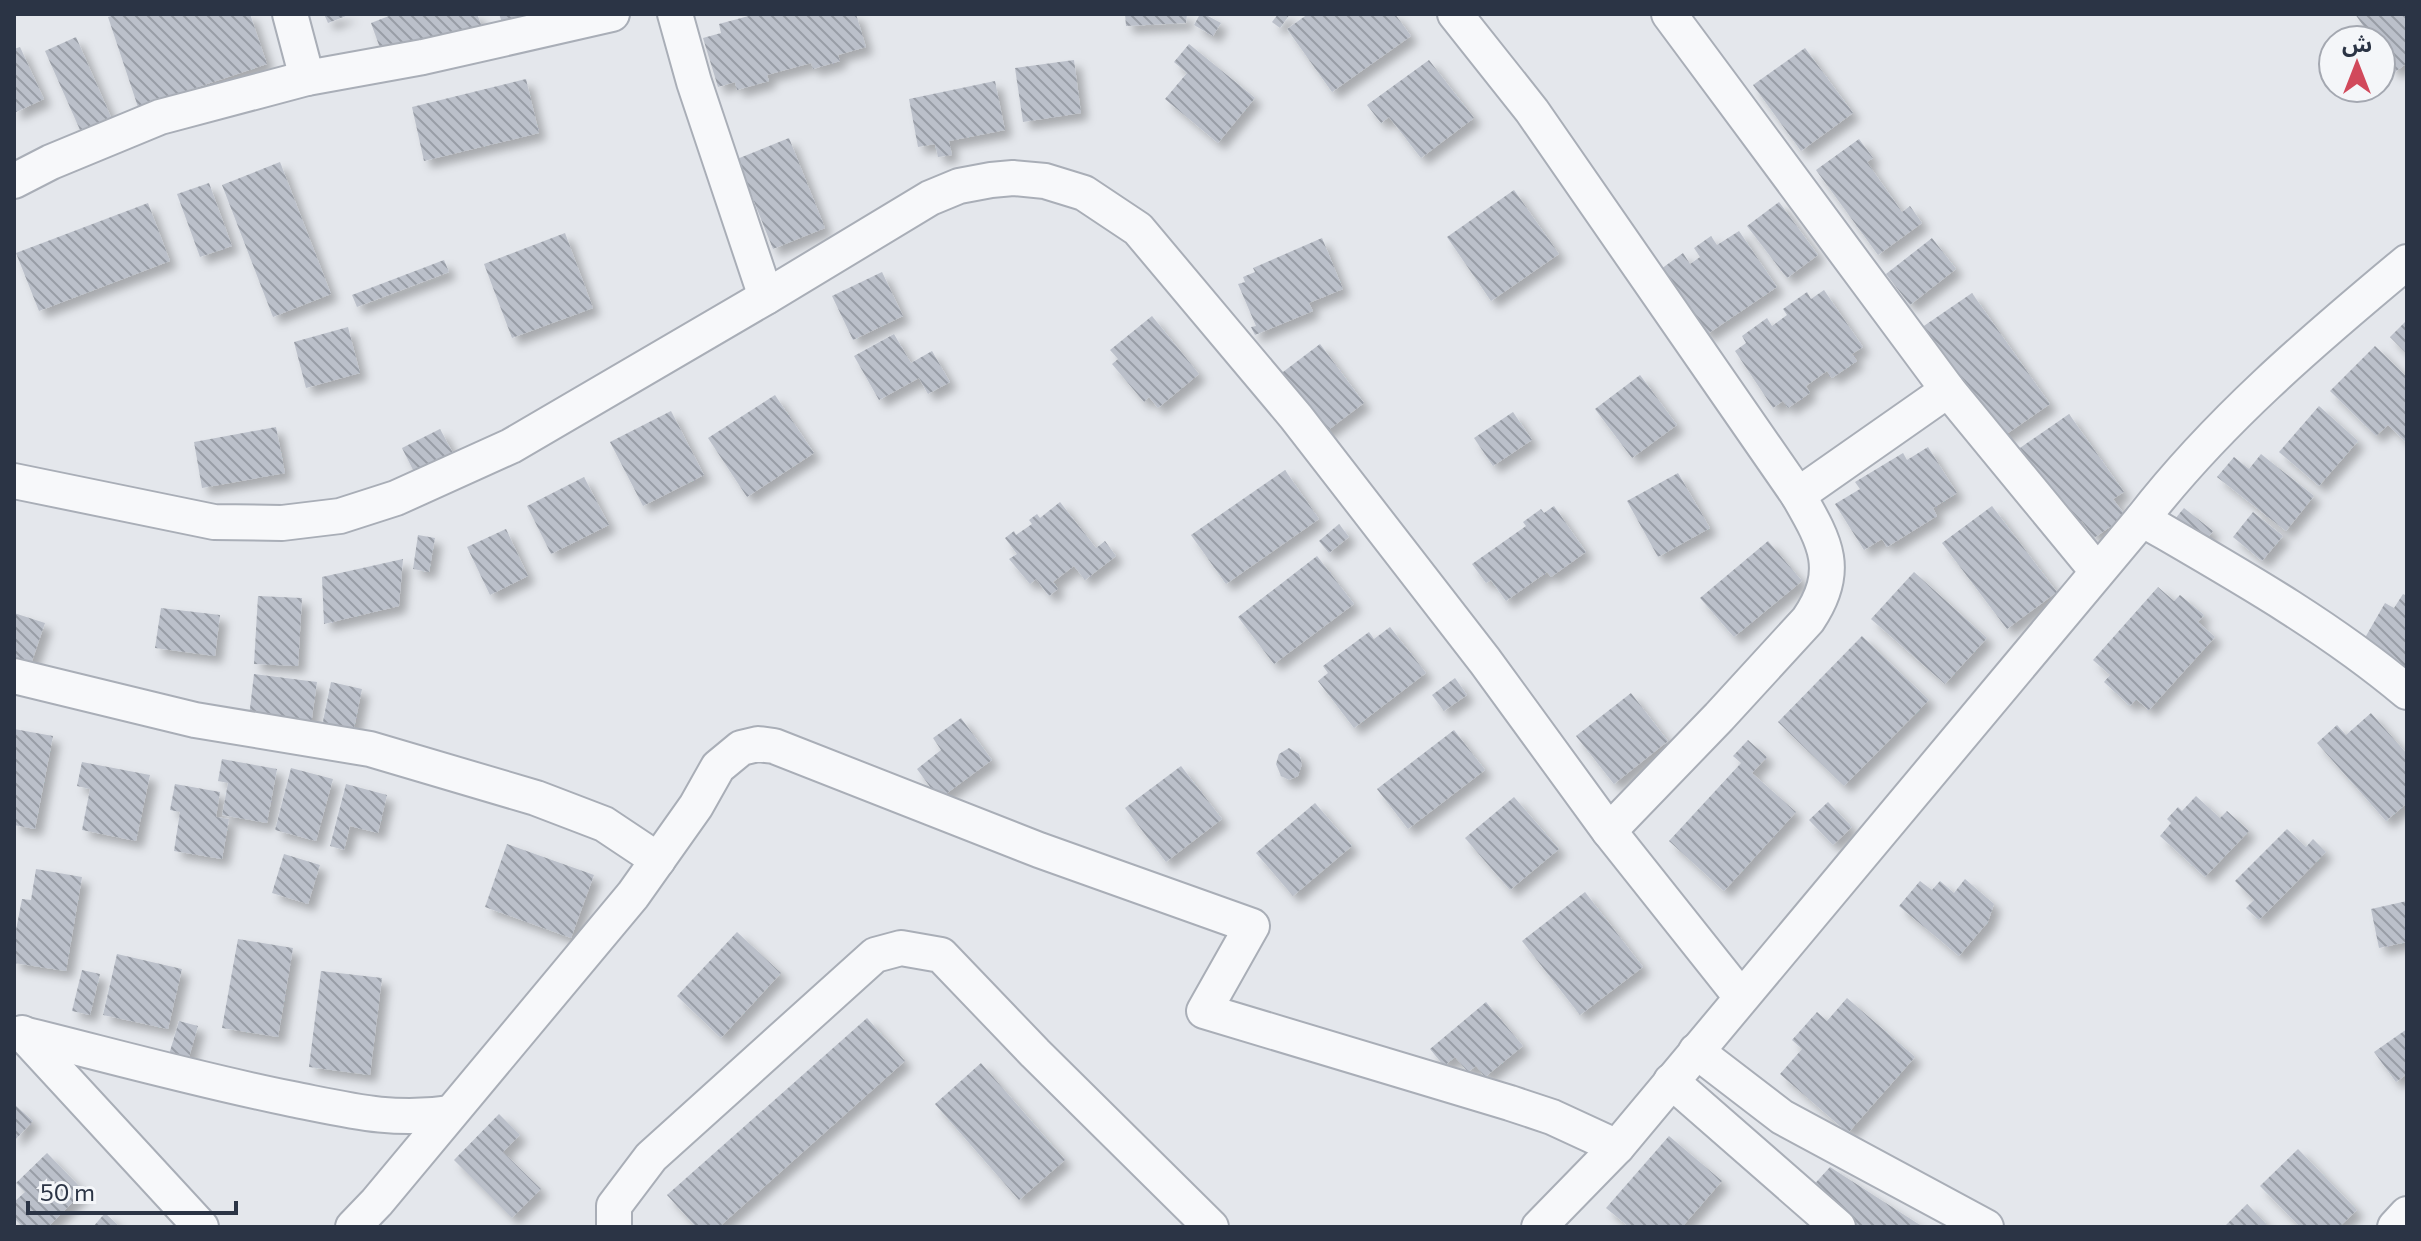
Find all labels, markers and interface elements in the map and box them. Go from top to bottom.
north arrow [2317,24,2397,104]
text: ش [2342,30,2372,57]
scale bar [28,1165,236,1215]
text: 50 m [40,1177,95,1206]

